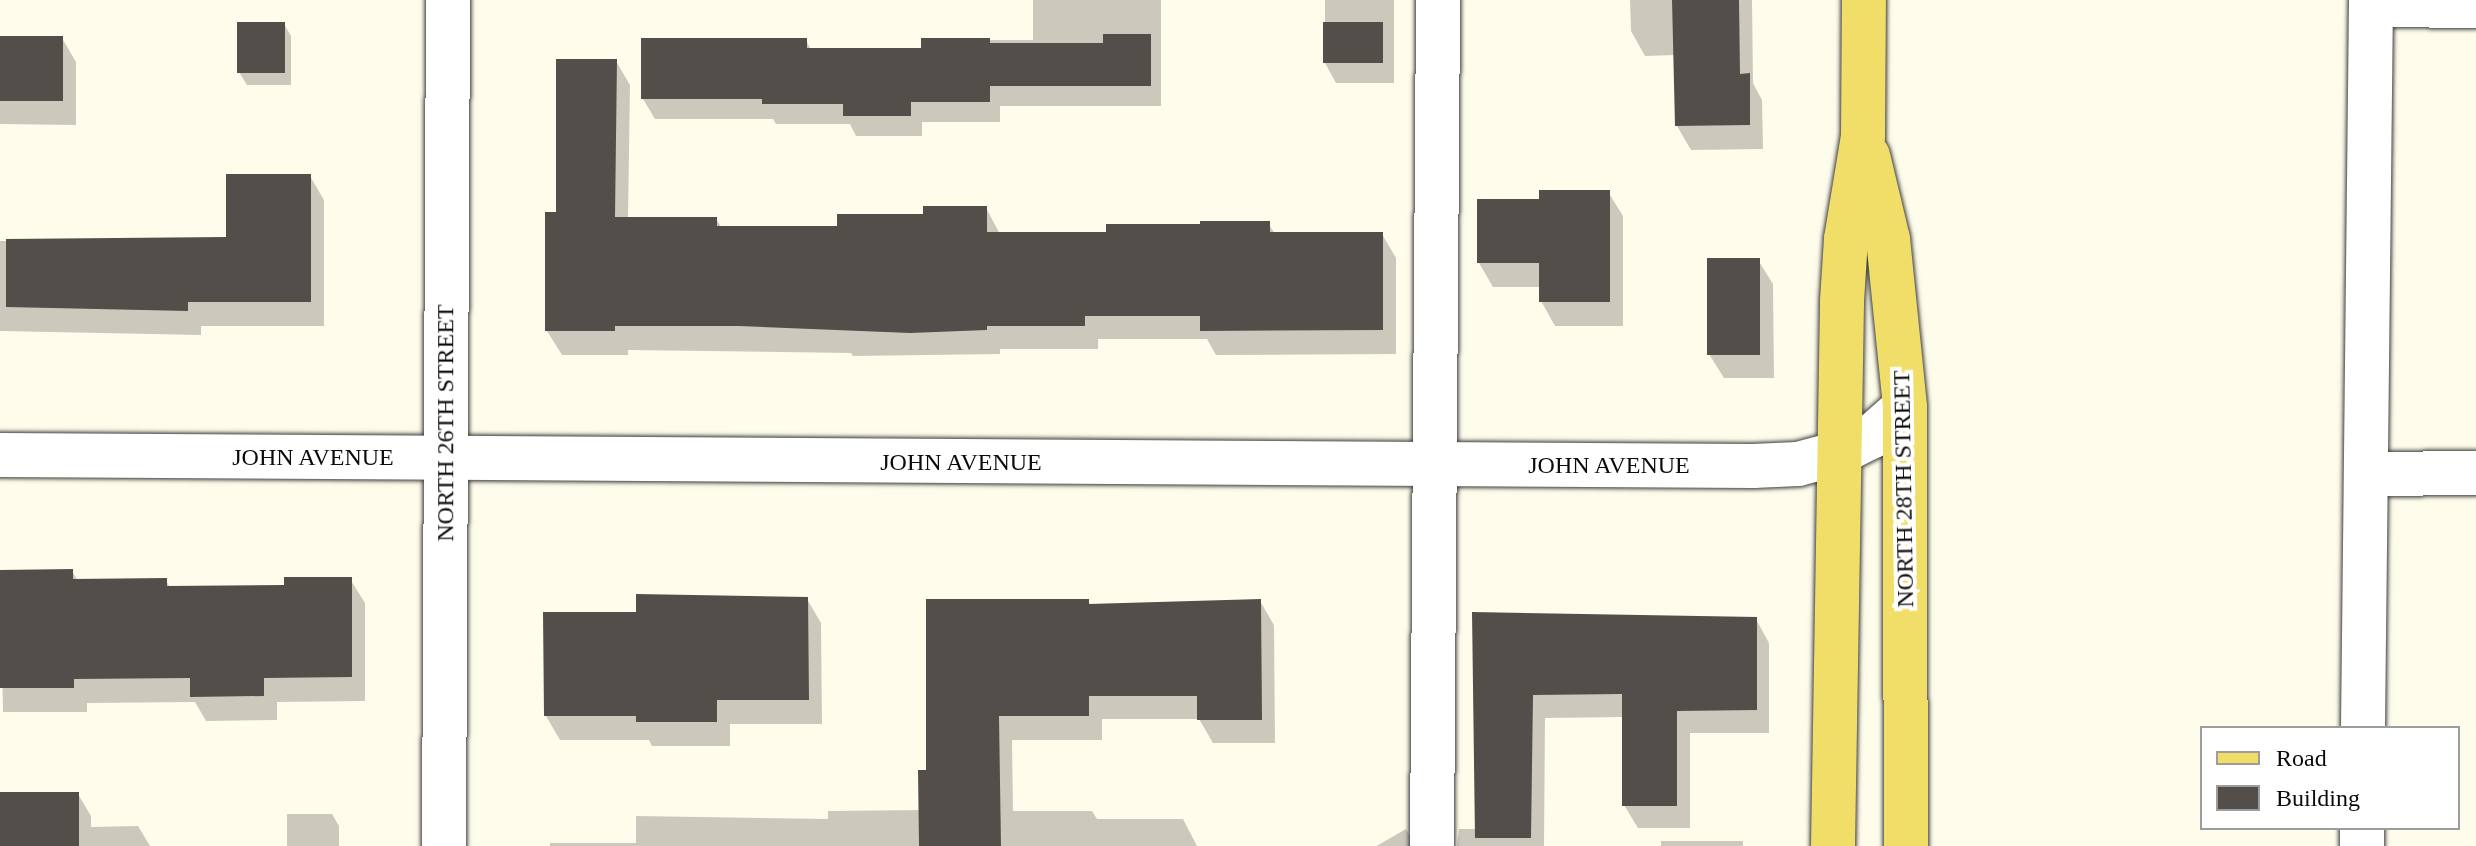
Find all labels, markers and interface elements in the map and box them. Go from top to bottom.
street label: NORTH 26TH STREET [432,304,460,542]
street label: NORTH 28TH STREET [1888,370,1920,608]
street label: JOHN AVENUE [232,444,394,472]
street label: JOHN AVENUE [880,449,1042,477]
street label: JOHN AVENUE [1528,452,1690,480]
legend [2200,726,2460,830]
text: Road [2276,745,2327,771]
text: Building [2276,785,2360,811]

